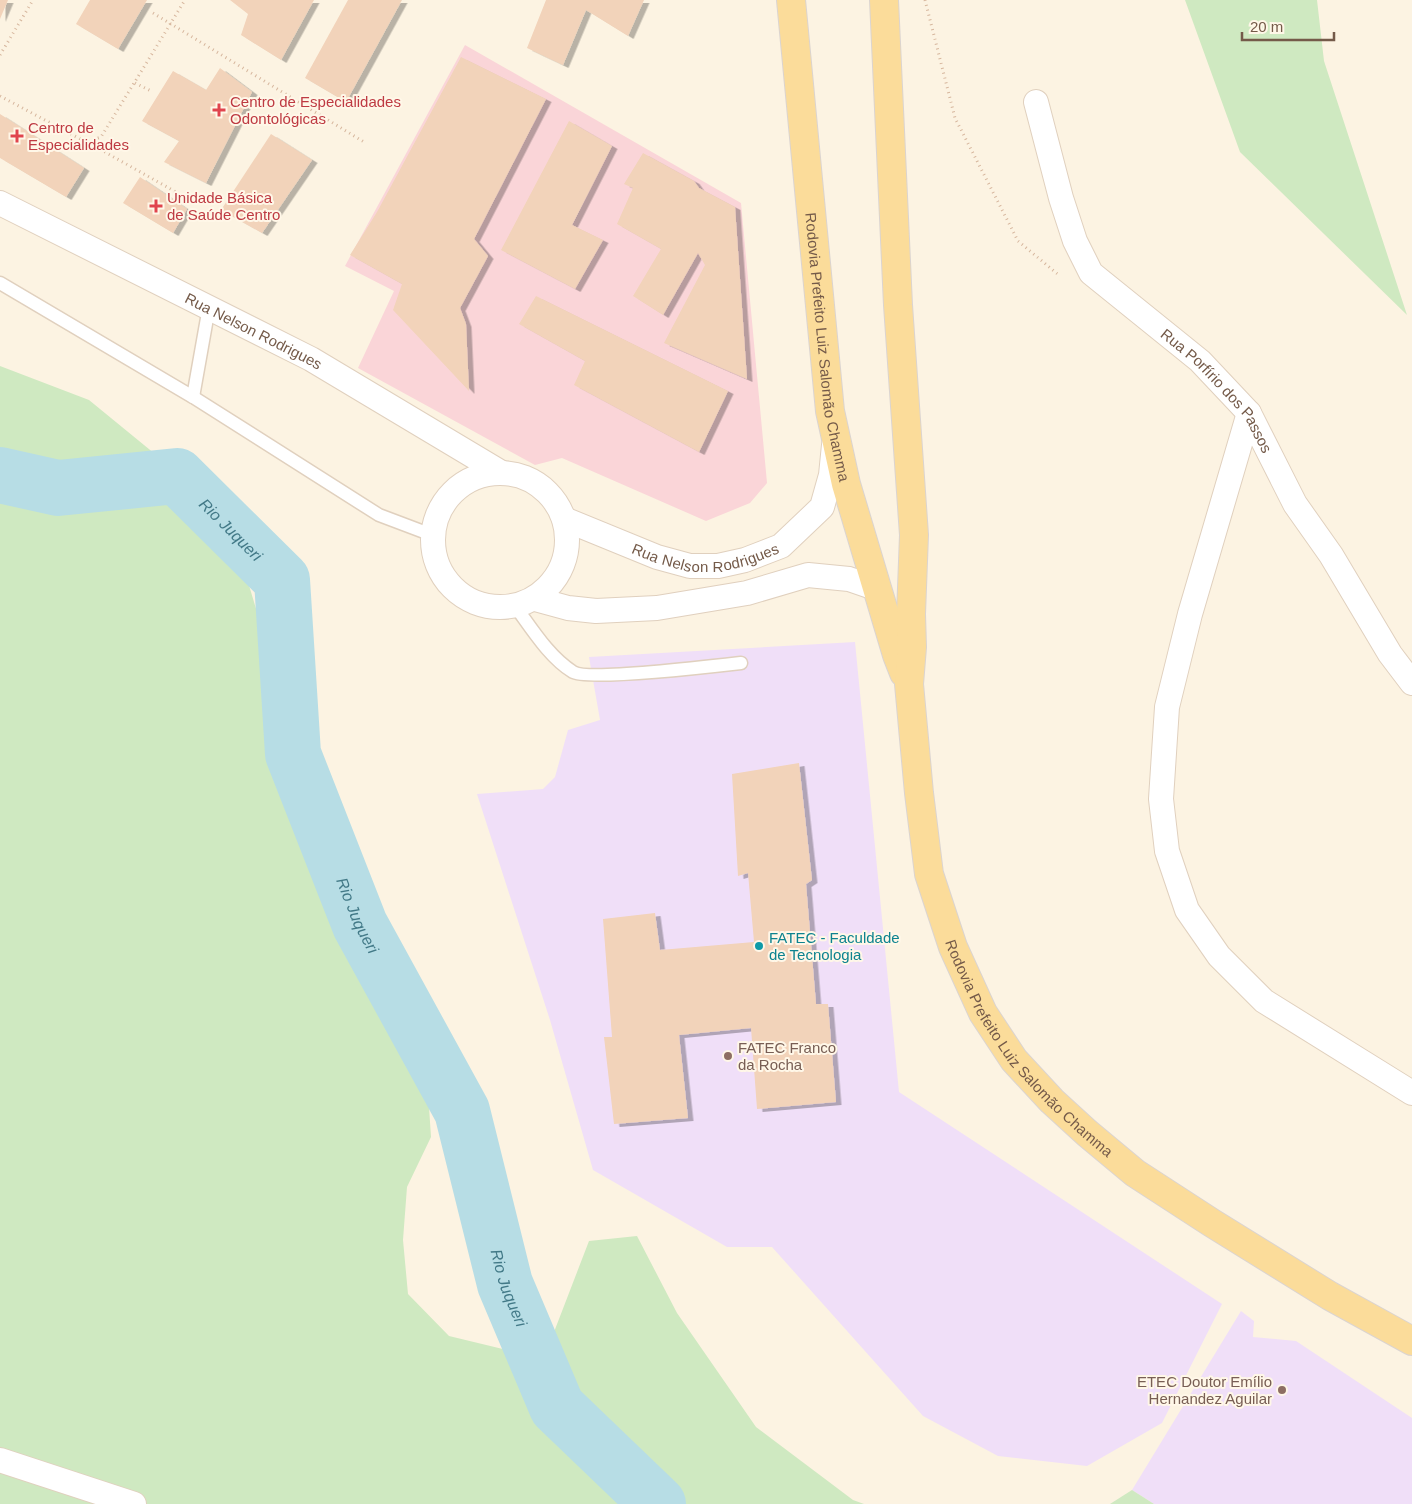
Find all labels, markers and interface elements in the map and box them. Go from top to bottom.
scale bar [1242,10,1334,42]
text: 20 m [1250,18,1283,35]
place label: Centro de Especialidades Odontológicas [230,93,401,127]
marker: Centro de Especialidades Odontológicas [212,103,226,117]
place label: Centro de Especialidades [28,119,129,153]
marker: Centro de Especialidades [10,129,24,143]
place label: Unidade Básica de Saúde Centro [167,189,280,223]
marker: Unidade Básica de Saúde Centro [149,199,163,213]
street label: Rodovia Prefeito Luiz Salomão Chamma [803,212,854,484]
street label: Rua Nelson Rodrigues [183,289,325,372]
street label: Rua Porfírio dos Passos [1158,325,1276,455]
water label: Rio Juqueri [196,495,266,564]
street label: Rua Nelson Rodrigues [629,534,781,554]
text: Rua Nelson Rodrigues [630,539,781,575]
water label: Rio Juqueri [334,875,382,956]
place label: FATEC - Faculdade de Tecnologia [769,929,900,963]
street label: Rodovia Prefeito Luiz Salomão Chamma [943,937,1117,1160]
marker: FATEC - Faculdade de Tecnologia [753,940,765,952]
place label: FATEC Franco da Rocha [738,1039,836,1073]
marker: FATEC Franco da Rocha [722,1050,734,1062]
water label: Rio Juqueri [488,1247,531,1329]
place label: ETEC Doutor Emílio Hernandez Aguilar [1137,1373,1272,1407]
marker: ETEC Doutor Emílio Hernandez Aguilar [1276,1384,1288,1396]

